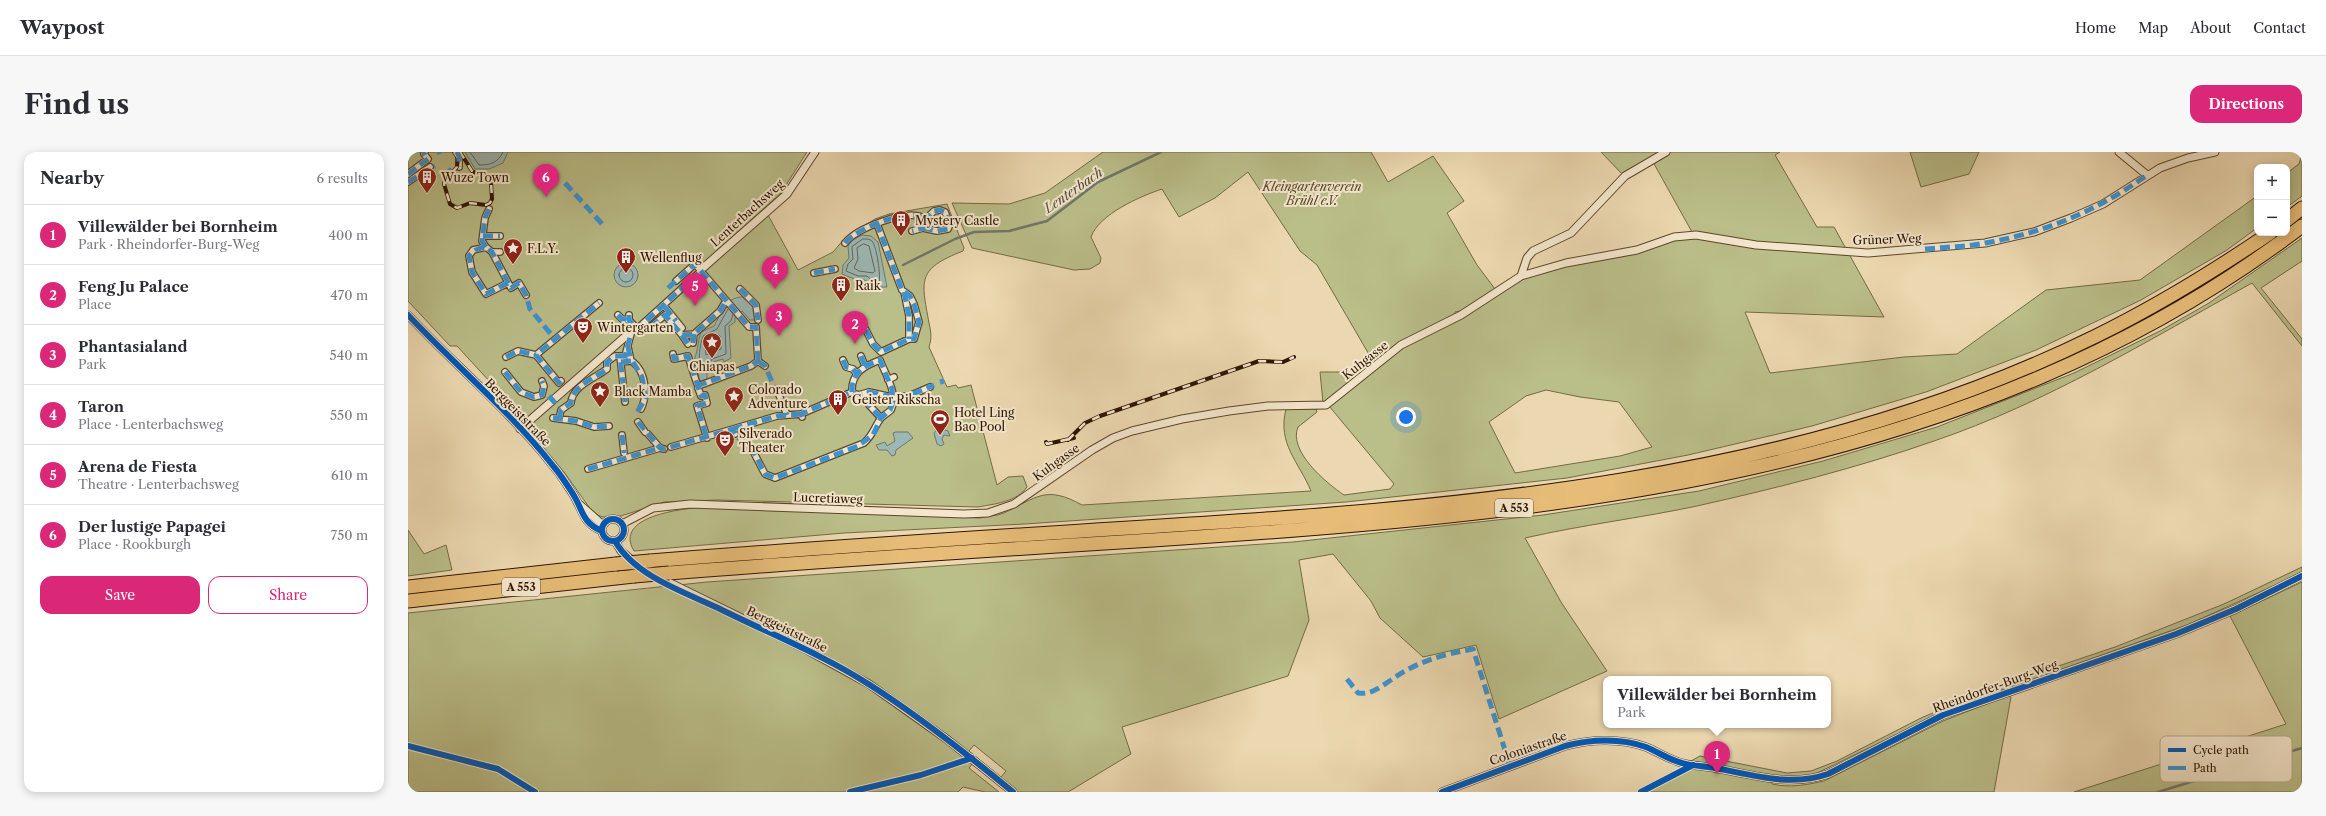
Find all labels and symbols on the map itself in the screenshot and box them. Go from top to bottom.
pin: 6 [533,164,559,197]
water label: Lenterbach [1040,164,1105,217]
building icon: Wuze Town [416,166,438,194]
place label: Wuze Town [440,170,509,185]
street label: Lenterbachsweg [707,176,787,250]
park label: Kleingartenverein Brühl e.V. [1261,179,1362,208]
building icon: Mystery Castle [890,209,912,237]
place label: Mystery Castle [915,213,999,228]
street label: Grüner Weg [1852,230,1922,248]
place icon: F.L.Y. [502,237,524,265]
place label: F.L.Y. [527,241,558,256]
building icon: Wellenflug [615,246,637,274]
place label: Wellenflug [639,250,702,265]
pin: 4 [762,256,788,289]
pin: 5 [682,273,708,306]
building icon: Raik [830,274,852,302]
place label: Raik [855,278,882,293]
pin: 3 [766,303,792,336]
pin: 2 [842,311,868,344]
theatre icon: Wintergarten [572,316,594,344]
place label: Wintergarten [596,320,674,335]
place icon: Chiapas [701,331,723,359]
street label: Kuhgasse [1339,337,1391,383]
place label: Chiapas [689,359,735,374]
street label: Berggeiststraße [482,375,554,449]
place icon: Black Mamba [589,380,611,408]
place label: Colorado Adventure [747,382,808,411]
place label: Black Mamba [614,384,692,399]
place icon: Colorado Adventure [723,385,745,413]
building icon: Geister Rikscha [827,388,849,416]
place label: Geister Rikscha [852,392,942,407]
place label: Hotel Ling Bao Pool [954,405,1015,434]
your location [1396,407,1416,427]
sports icon: Hotel Ling Bao Pool [929,408,951,436]
place label: Silverado Theater [739,426,792,455]
theatre icon: Silverado Theater [714,429,736,457]
street label: Kuhgasse [1030,440,1082,484]
street label: Lucretiaweg [793,489,864,507]
road number: A 553 [1495,499,1533,517]
road number: A 553 [502,578,540,596]
street label: Berggeiststraße [744,603,830,655]
street label: Rheindorfer-Burg-Weg [1930,656,2060,716]
street label: Coloniastraße [1487,728,1569,768]
legend [2160,736,2292,782]
pin: 1 [1704,741,1730,774]
text: Cycle path [2193,743,2249,757]
text: Path [2193,761,2217,775]

